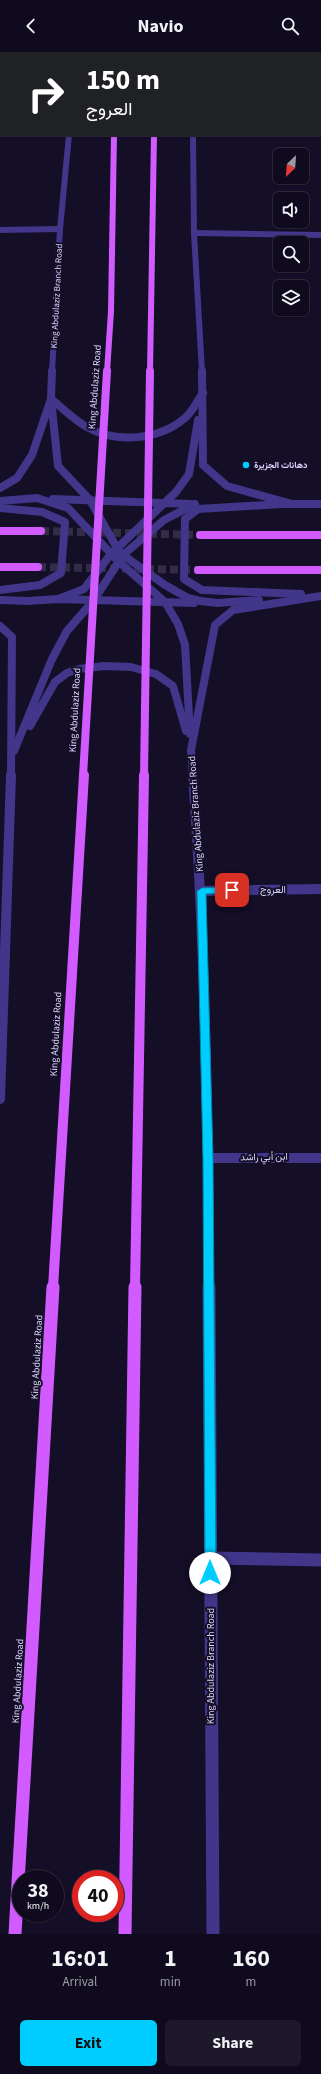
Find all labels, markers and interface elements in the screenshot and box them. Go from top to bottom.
text: Navio [138,14,183,39]
icon: back [20,15,42,37]
icon: search [279,15,301,37]
text: 150 m [86,60,160,100]
icon: right [20,68,72,120]
text: العروج [86,97,132,122]
north arrow [273,148,309,184]
map controls [273,148,309,316]
button: sound [273,192,309,228]
button: search [273,236,309,272]
street label: King Abdulaziz Branch Road [48,243,66,349]
button: layers [273,280,309,316]
street label: King Abdulaziz Road [85,344,105,430]
place label: دهانات الجزيرة [254,459,308,472]
marker: دهانات الجزيرة [241,460,251,470]
street label: King Abdulaziz Road [66,667,84,753]
street label: King Abdulaziz Branch Road [185,755,207,873]
pin [215,873,249,907]
icon: arrive [221,879,243,901]
street label: العروج [260,883,286,897]
street label: King Abdulaziz Road [47,991,65,1077]
street label: ابن أبي راشد [240,1150,288,1165]
street label: King Abdulaziz Road [28,1314,46,1400]
position arrow [189,1552,231,1594]
street label: King Abdulaziz Branch Road [204,1608,218,1724]
street label: King Abdulaziz Road [9,1638,27,1724]
speed limit sign: 40 [72,1870,124,1922]
text: 38 [27,1877,49,1905]
text: km/h [27,1899,49,1913]
text: 16:01 [51,1941,109,1976]
text: 1 [164,1941,177,1976]
text: 160 [232,1941,270,1976]
text: Arrival [62,1973,97,1991]
text: min [160,1973,181,1991]
text: m [246,1973,256,1991]
button: Exit [20,2020,157,2066]
button: Share [165,2020,301,2066]

